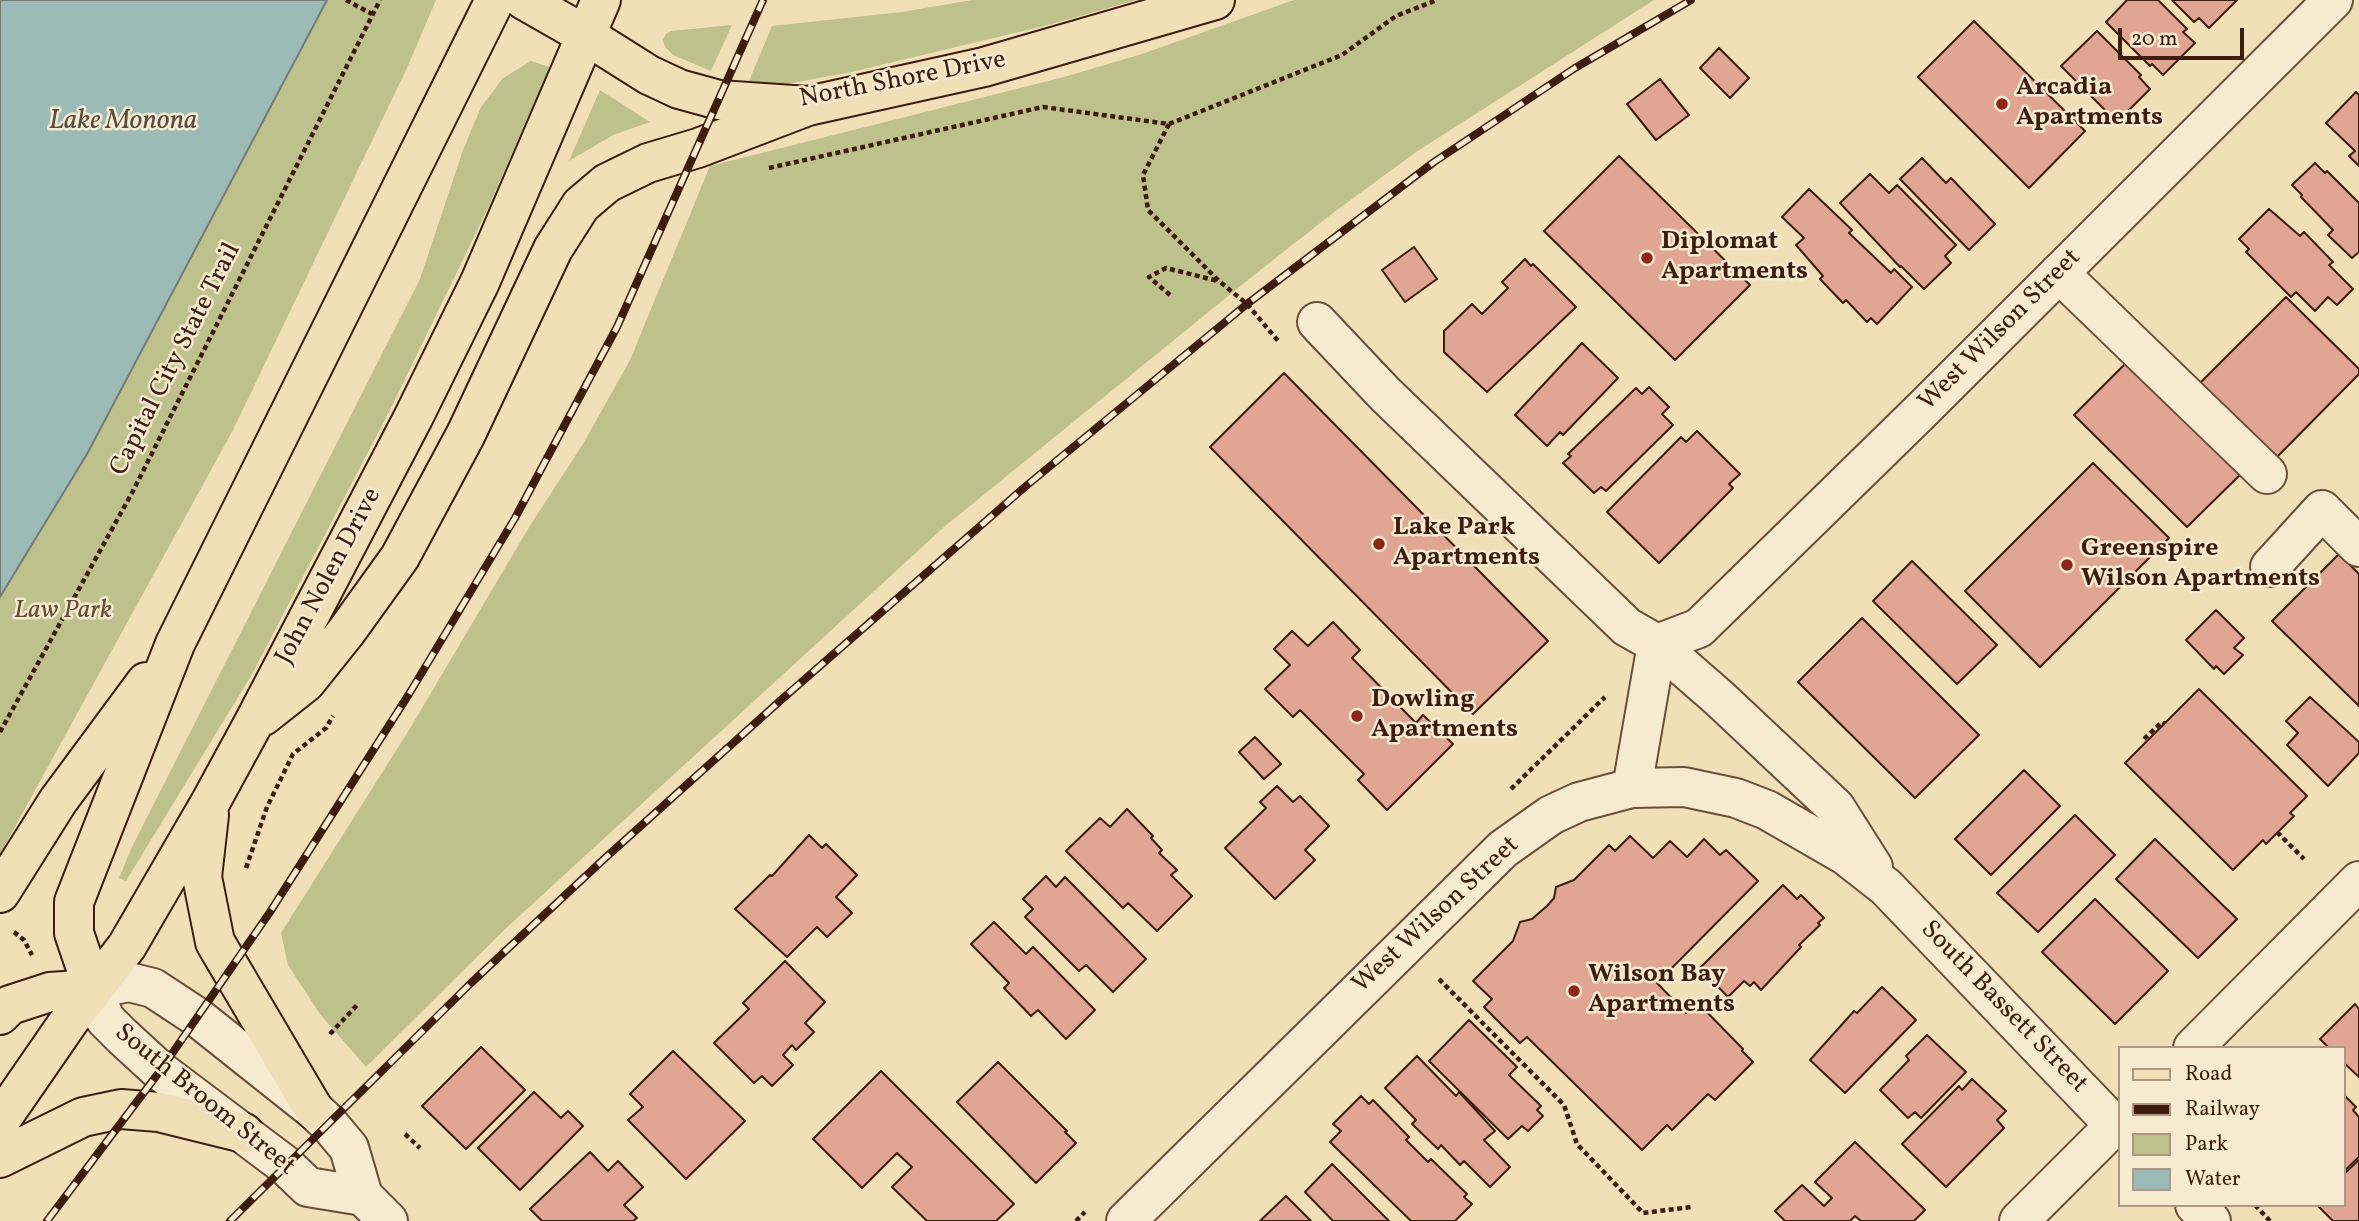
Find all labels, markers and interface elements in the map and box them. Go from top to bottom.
scale bar [2121,14,2247,58]
text: 20 m [2131,25,2177,54]
street label: North Shore Drive [797,46,1009,116]
place label: Arcadia Apartments [2016,73,2163,134]
marker: Arcadia Apartments [1994,96,2010,112]
water label: Lake Monona [49,106,197,140]
place label: Diplomat Apartments [1661,227,1808,288]
street label: Capital City State Trail [105,238,249,482]
street label: West Wilson Street [1913,243,2089,419]
marker: Diplomat Apartments [1639,250,1655,266]
street label: John Nolen Drive [270,483,390,671]
place label: Lake Park Apartments [1393,513,1540,574]
place label: Greenspire Wilson Apartments [2081,534,2320,596]
marker: Lake Park Apartments [1371,536,1387,552]
marker: Greenspire Wilson Apartments [2059,557,2075,573]
park label: Law Park [14,596,112,628]
place label: Dowling Apartments [1371,685,1518,746]
marker: Dowling Apartments [1349,708,1365,724]
street label: West Wilson Street [1347,831,1527,1001]
street label: South Bassett Street [1913,915,2093,1101]
place label: Wilson Bay Apartments [1588,960,1735,1021]
marker: Wilson Bay Apartments [1566,983,1582,999]
street label: South Broom Street [107,1018,301,1184]
legend [2118,1046,2345,1207]
text: Road [2185,1060,2232,1089]
text: Railway [2185,1095,2260,1124]
text: Park [2185,1130,2228,1159]
text: Water [2185,1165,2241,1194]

